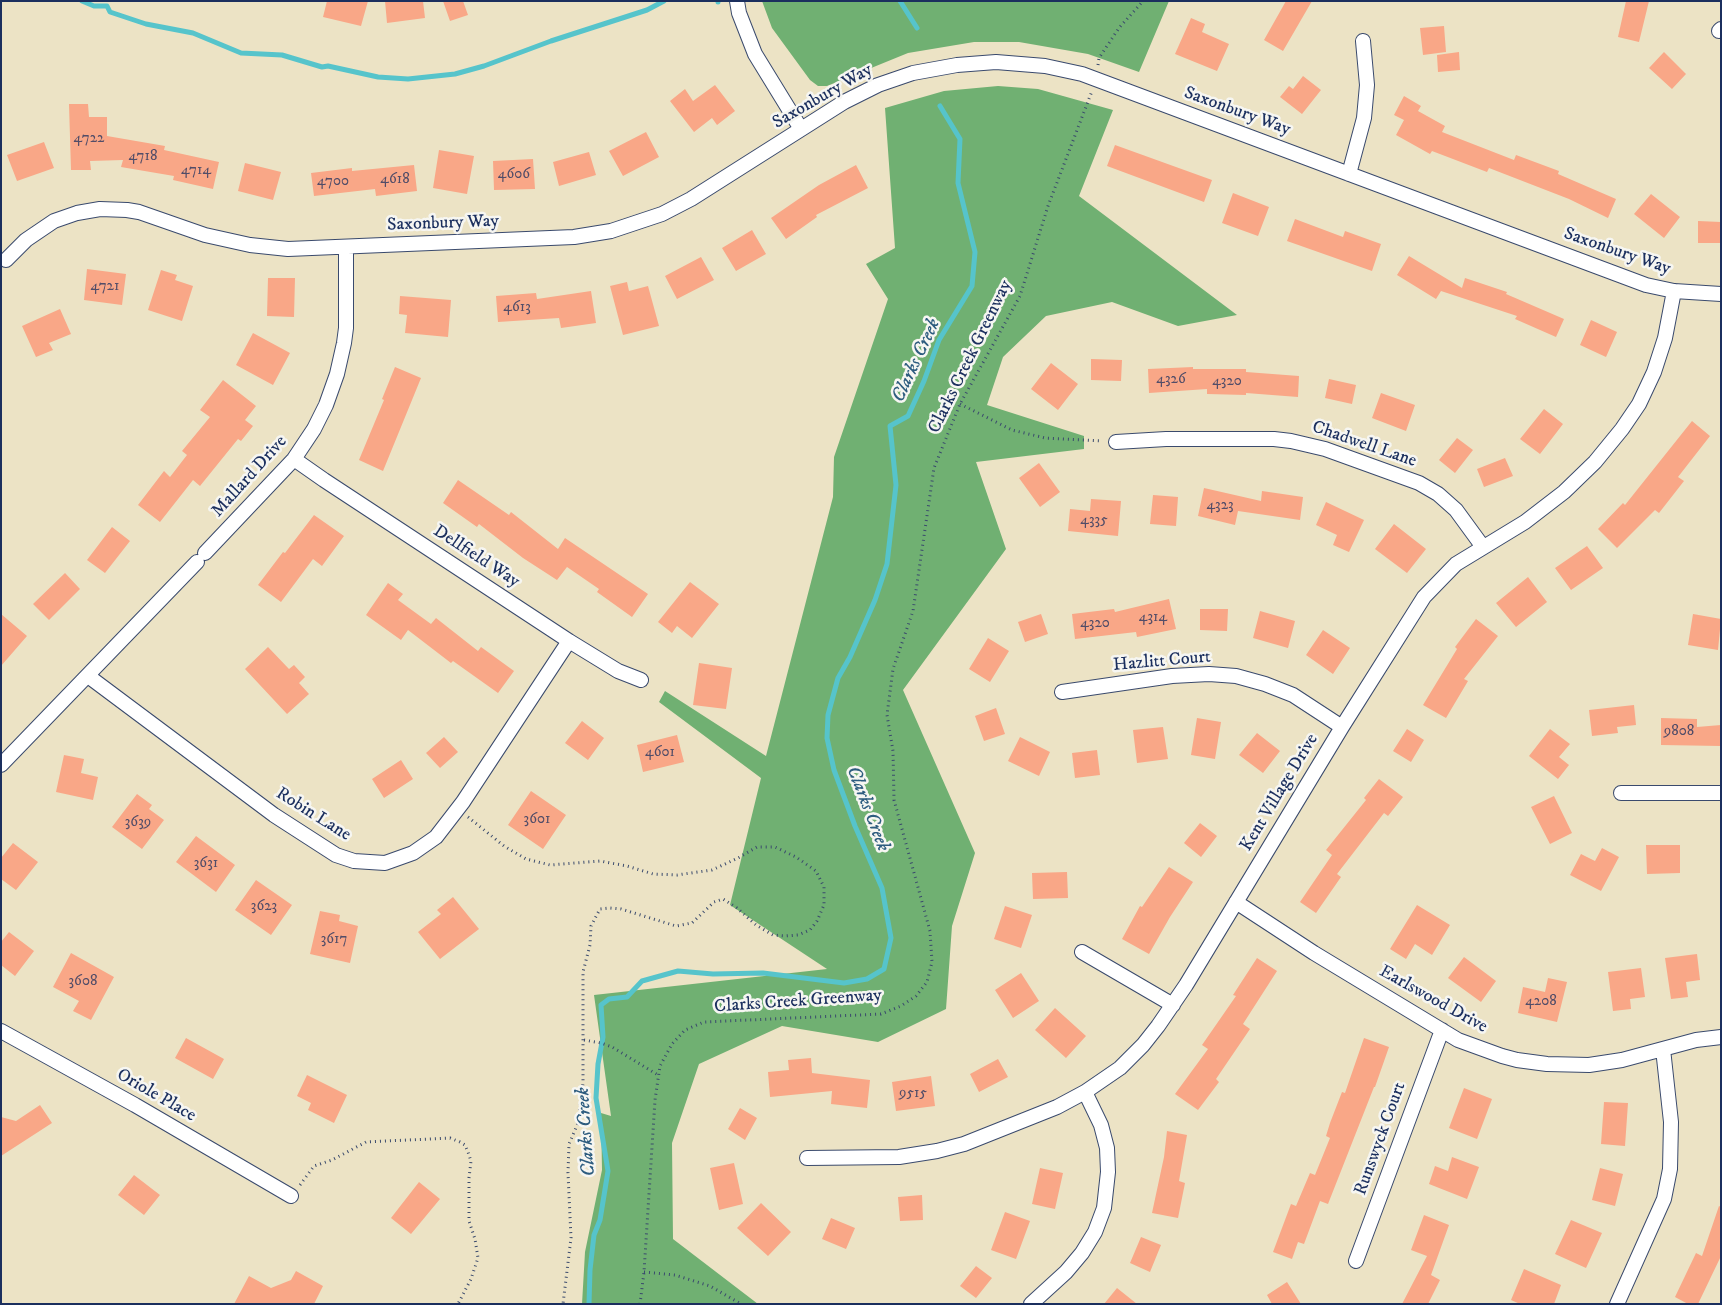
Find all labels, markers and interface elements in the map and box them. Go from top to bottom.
street label: Saxonbury Way [769,60,877,134]
street label: Saxonbury Way [1181,83,1293,141]
house number: 4722 [74,130,104,148]
house number: 4718 [128,148,158,166]
house number: 4714 [181,162,211,180]
house number: 4606 [498,166,530,184]
house number: 4618 [380,171,410,189]
house number: 4700 [317,173,349,191]
street label: Saxonbury Way [387,211,499,237]
street label: Saxonbury Way [1561,224,1673,280]
street label: Clarks Creek Greenway [925,277,1017,437]
house number: 4721 [91,278,119,296]
house number: 4613 [503,299,531,317]
water label: Clarks Creek [888,316,946,406]
house number: 4326 [1156,371,1186,389]
house number: 4320 [1212,373,1242,391]
street label: Chadwell Lane [1309,417,1419,473]
street label: Mallard Drive [208,432,292,522]
house number: 4323 [1206,497,1234,515]
house number: 4335 [1080,512,1108,530]
street label: Dellfield Way [429,521,523,593]
house number: 4314 [1139,609,1167,627]
house number: 4320 [1080,615,1110,633]
street label: Hazlitt Court [1112,647,1212,677]
house number: 9808 [1664,723,1694,741]
street label: Kent Village Drive [1236,730,1324,856]
house number: 4601 [645,744,675,762]
water label: Clarks Creek [840,763,894,855]
street label: Robin Lane [271,783,355,847]
house number: 3601 [524,811,550,829]
house number: 3639 [125,814,151,832]
house number: 3631 [194,855,218,873]
house number: 3623 [251,898,277,916]
house number: 3617 [321,931,347,949]
street label: Earlswood Drive [1375,961,1491,1039]
house number: 3608 [69,973,97,991]
street label: Clarks Creek Greenway [714,985,882,1019]
house number: 4208 [1525,993,1557,1011]
street label: Oriole Place [112,1065,200,1127]
street label: Runswyck Court [1351,1080,1411,1198]
house number: 9515 [899,1085,927,1103]
water label: Clarks Creek [573,1087,601,1177]

